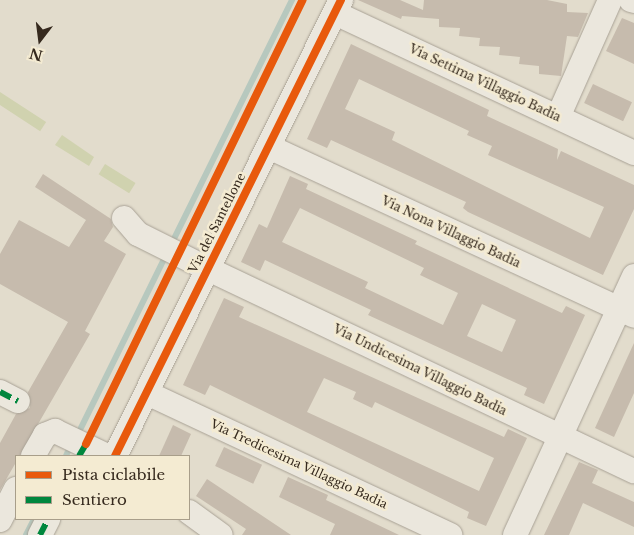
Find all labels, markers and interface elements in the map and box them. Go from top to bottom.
north arrow [15,15,65,65]
street label: Via Settima Villaggio Badia [406,41,564,125]
text: N [27,44,45,65]
street label: Via del Santellone [185,170,249,276]
street label: Via Nona Villaggio Badia [379,193,523,271]
street label: Via Undicesima Villaggio Badia [331,321,509,419]
street label: Via Tredicesima Villaggio Badia [208,416,390,512]
legend [15,455,190,520]
text: Pista ciclabile [62,465,165,484]
text: Sentiero [62,490,127,509]

